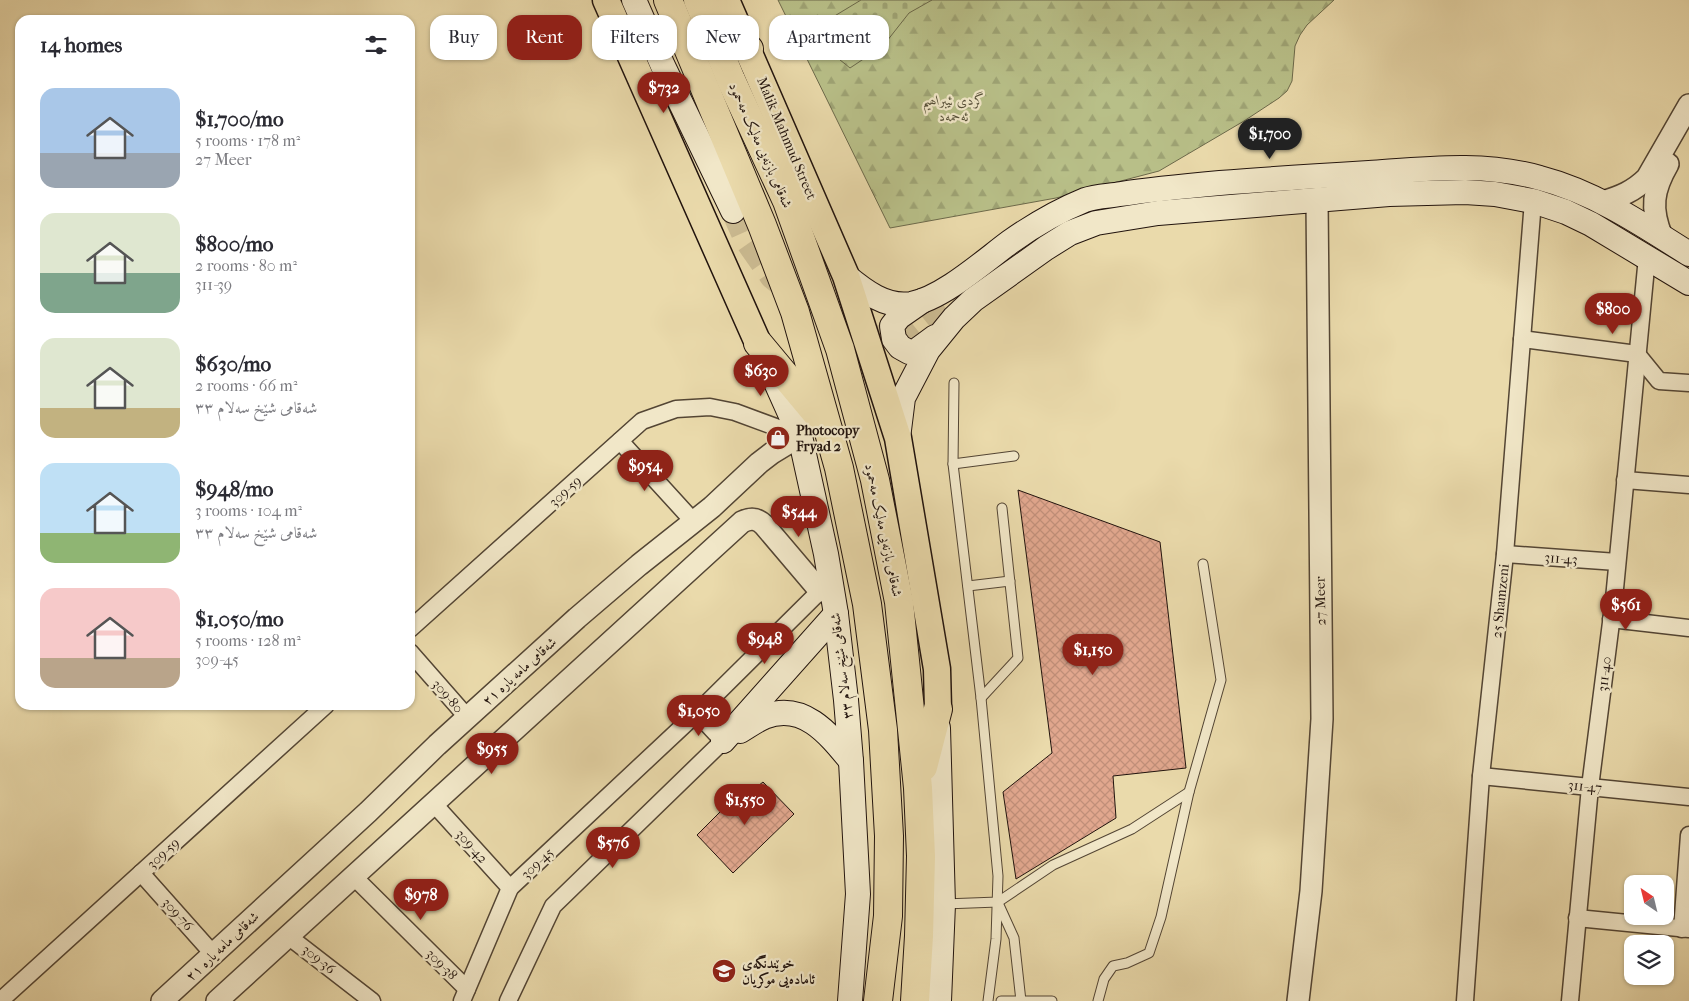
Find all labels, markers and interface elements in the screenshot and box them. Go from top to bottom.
chip: Buy [430,15,497,60]
chip: Rent [507,15,582,60]
chip: Filters [592,15,677,60]
chip: New [687,15,759,60]
chip: Apartment [769,15,889,60]
icon: filters [362,31,390,59]
text: 14 homes [40,33,122,57]
pin: $732 [634,72,694,114]
street label: Malik Mahmud Street [753,74,820,202]
text: $732 [648,78,680,97]
street label: شەقامی بازنەیی مەلیک مەحمود [724,80,796,211]
park label: گردی ئیبراھیم ئەحمەد [922,91,986,125]
text: $1,700/mo [195,107,284,131]
icon: home [80,108,140,168]
pin: $1,700 [1229,118,1311,160]
text: $1,700 [1249,124,1291,143]
text: 5 rooms · 178 m² [195,131,300,150]
text: 27 Meer [195,150,251,169]
text: $800/mo [195,232,273,256]
icon: home [80,233,140,293]
text: 2 rooms · 80 m² [195,256,297,275]
text: 311-39 [195,275,232,294]
pin: $800 [1583,292,1643,335]
text: $800 [1596,299,1630,318]
text: $630/mo [195,352,271,376]
pin: $630 [731,354,791,397]
icon: home [80,358,140,418]
text: $630 [745,361,777,380]
text: 2 rooms · 66 m² [195,376,297,395]
text: شەقامی شێخ سەلام ٣٣ [195,398,317,417]
place label: Photocopy Fryad 2 [795,422,861,455]
shop icon: Photocopy Fryad 2 [765,425,791,451]
pin: $954 [615,450,675,492]
text: $954 [628,456,662,475]
street label: شەقامی بازنەیی مەلیک مەحمود [860,462,906,599]
street label: 309-59 [546,472,585,510]
text: $948/mo [195,477,273,501]
icon: home [80,483,140,543]
pin: $544 [769,496,829,538]
text: 3 rooms · 104 m² [195,501,302,520]
text: $544 [782,502,816,521]
text: شەقامی شێخ سەلام ٣٣ [195,523,317,542]
street label: 311-43 [1544,549,1578,568]
street label: 25 Shamzeni [1488,563,1513,639]
street label: 27 Meer [1312,576,1329,626]
pin: $561 [1596,588,1656,631]
text: $561 [1611,595,1641,614]
text: $1,050/mo [195,607,284,631]
icon: home [80,608,140,668]
street label: شەقامی شێخ سەلام ٣٣ [827,611,860,720]
pin: $948 [735,622,795,665]
text: $948 [748,629,782,648]
text: 5 rooms · 128 m² [195,631,301,650]
street label: شەقامی مامە یارە ٢١ [479,634,560,709]
pin: $1,150 [1052,634,1134,676]
text: $1,150 [1073,640,1113,659]
text: 309-45 [195,650,239,669]
street label: 311-40 [1594,655,1615,693]
street label: 309-80 [428,676,467,717]
pin: $1,050 [658,694,740,737]
text: $1,050 [678,701,720,720]
pin: $955 [462,732,522,775]
text: $955 [477,739,507,758]
street label: 311-47 [1567,776,1603,797]
pin: $1,550 [704,784,786,826]
text: $1,550 [725,790,765,809]
street label: 309-42 [452,826,491,867]
pin: $576 [583,826,643,869]
text: $576 [597,833,629,852]
street label: 309-59 [144,834,183,872]
street label: 309-45 [518,844,557,883]
north arrow [1624,875,1674,925]
map controls [1624,875,1674,985]
pin: $978 [391,878,451,921]
text: $978 [405,885,437,904]
street label: 309-76 [158,894,197,935]
street label: شەقامی مامە یارە ٢١ [182,908,263,985]
button: layers [1624,935,1674,985]
street label: 309-36 [299,941,339,978]
street label: 309-38 [422,945,461,984]
place label: خوێندنگەی ئامادەیی موکریان [742,954,815,989]
school or university icon: خوێندنگەی ئامادەیی موکریان [711,958,737,984]

